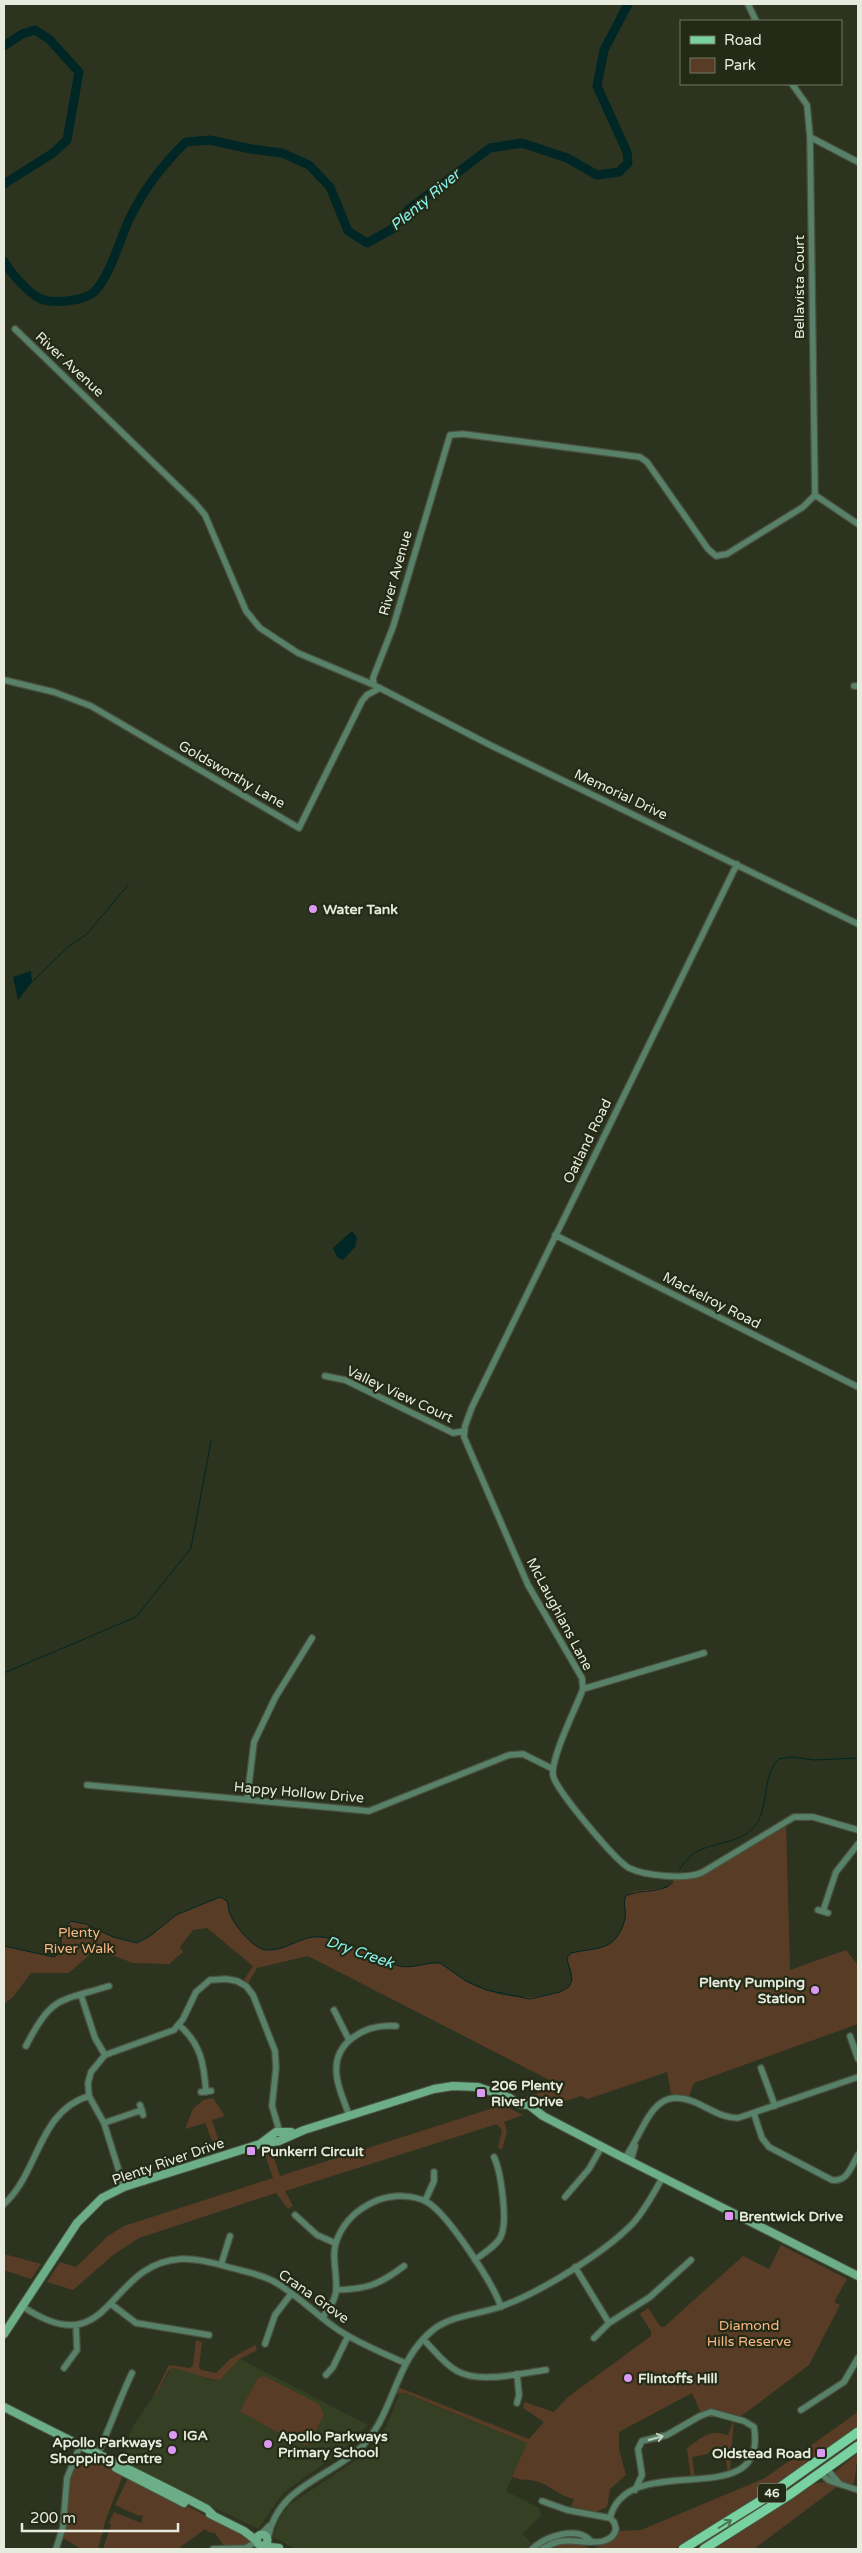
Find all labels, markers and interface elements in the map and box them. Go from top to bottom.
legend [680,20,842,85]
text: Road [724,31,762,49]
text: Park [724,56,756,74]
water label: Plenty River [387,164,465,234]
street label: Bellavista Court [791,234,808,339]
street label: River Avenue [32,328,108,401]
street label: River Avenue [375,529,416,618]
street label: Goldsworthy Lane [175,737,288,812]
street label: Memorial Drive [571,765,670,824]
place label: Water Tank [323,901,398,918]
marker: Water Tank [307,903,319,915]
street label: Oatland Road [560,1096,615,1186]
street label: Mackelroy Road [660,1268,764,1332]
street label: Valley View Court [344,1362,456,1427]
street label: McLaughlans Lane [523,1555,596,1674]
street label: Happy Hollow Drive [233,1778,365,1807]
park label: Plenty River Walk [44,1924,115,1957]
water label: Dry Creek [324,1932,398,1972]
place label: Plenty Pumping Station [699,1974,805,2007]
marker: Plenty Pumping Station [809,1984,821,1996]
place label: 206 Plenty River Drive [491,2077,563,2110]
marker: 206 Plenty River Drive [475,2087,487,2099]
street label: Plenty River Drive [110,2134,227,2189]
place label: Punkerri Circuit [261,2143,364,2160]
marker: Punkerri Circuit [245,2145,257,2157]
place label: Brentwick Drive [739,2208,843,2225]
marker: Brentwick Drive [723,2210,735,2222]
street label: Crana Grove [275,2266,352,2327]
park label: Diamond Hills Reserve [707,2317,791,2350]
place label: Flintoffs Hill [638,2370,718,2387]
marker: Flintoffs Hill [622,2372,634,2384]
place label: IGA [183,2427,209,2444]
place label: Apollo Parkways Primary School [278,2428,388,2461]
marker: IGA [167,2429,179,2441]
one-way arrow [648,2433,664,2442]
place label: Apollo Parkways Shopping Centre [50,2434,162,2467]
marker: Apollo Parkways Primary School [262,2438,274,2450]
marker: Apollo Parkways Shopping Centre [166,2444,178,2456]
place label: Oldstead Road [712,2445,811,2462]
marker: Oldstead Road [815,2447,827,2459]
road number: 46 [758,2484,786,2502]
scale bar [22,2500,179,2532]
text: 200 m [30,2509,76,2527]
one-way arrow [717,2518,731,2528]

